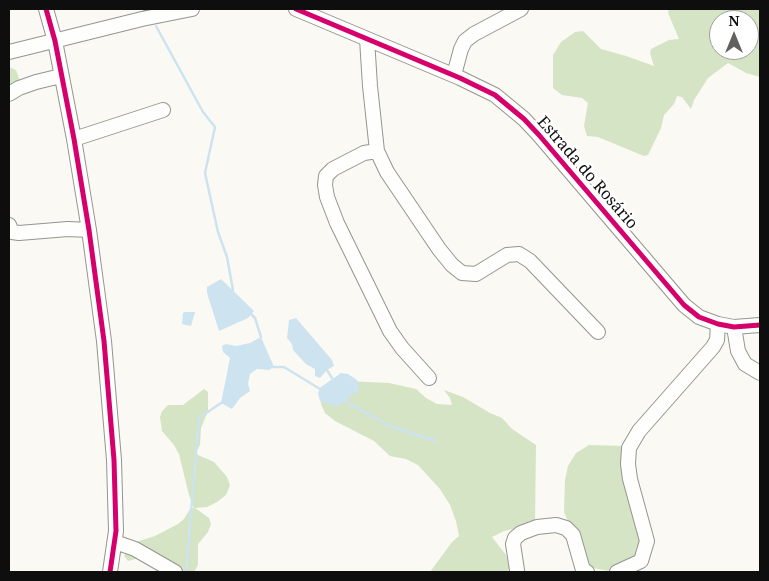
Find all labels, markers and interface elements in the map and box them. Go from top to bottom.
north arrow [709,10,759,60]
text: N [728,11,740,30]
street label: Estrada do Rosário [533,113,641,233]

